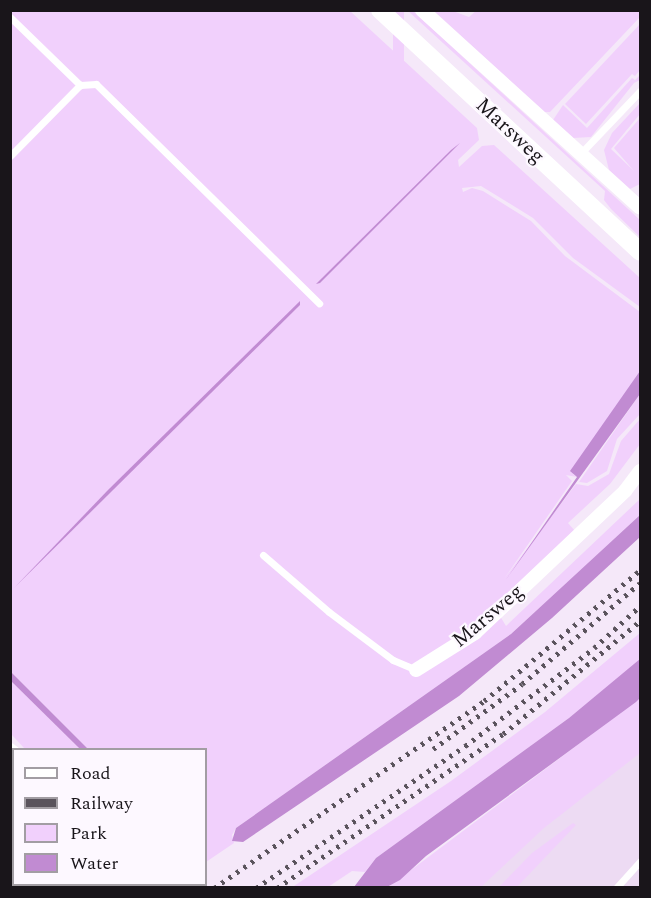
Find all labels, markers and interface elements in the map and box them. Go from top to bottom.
street label: Marsweg [470,93,550,169]
street label: Marsweg [447,579,529,653]
legend [12,748,207,886]
text: Road [70,760,111,787]
text: Railway [70,790,133,817]
text: Park [70,820,107,847]
text: Water [70,850,118,877]

